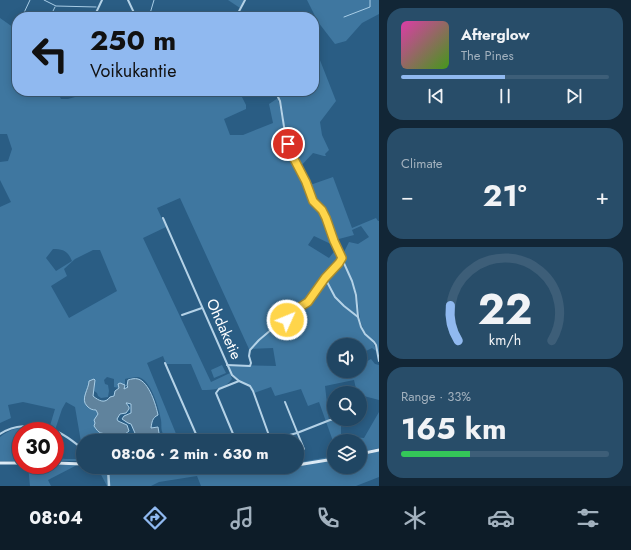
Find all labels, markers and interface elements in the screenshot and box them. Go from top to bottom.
text: 250 m [90,20,176,61]
text: Afterglow [461,24,530,46]
icon: left [24,28,76,80]
text: The Pines [461,46,514,65]
text: Voikukantie [90,58,176,84]
icon: previous [425,85,447,107]
icon: pause [494,85,516,107]
icon: next [563,85,585,107]
pin [271,127,305,161]
icon: arrive [277,133,299,155]
text: Climate [401,154,442,173]
text: 21° [483,174,527,217]
text: − [401,180,414,212]
text: + [595,180,609,212]
text: 22 [478,279,532,340]
street label: Ohdaketie [201,295,247,363]
position arrow [266,299,308,341]
text: km/h [489,329,521,349]
map controls [327,338,367,474]
button: sound [327,338,367,378]
button: search [327,386,367,426]
text: Range · 33% [401,387,471,406]
text: 165 km [401,407,507,450]
speed limit sign: 30 [12,422,64,474]
button: layers [327,434,367,474]
text: 08:06 · 2 min · 630 m [111,443,269,465]
icon: directions [141,504,169,532]
icon: music [228,504,256,532]
icon: phone [314,504,342,532]
icon: climate [401,504,429,532]
icon: car [487,504,515,532]
icon: filters [574,504,602,532]
text: 08:04 [29,505,83,531]

